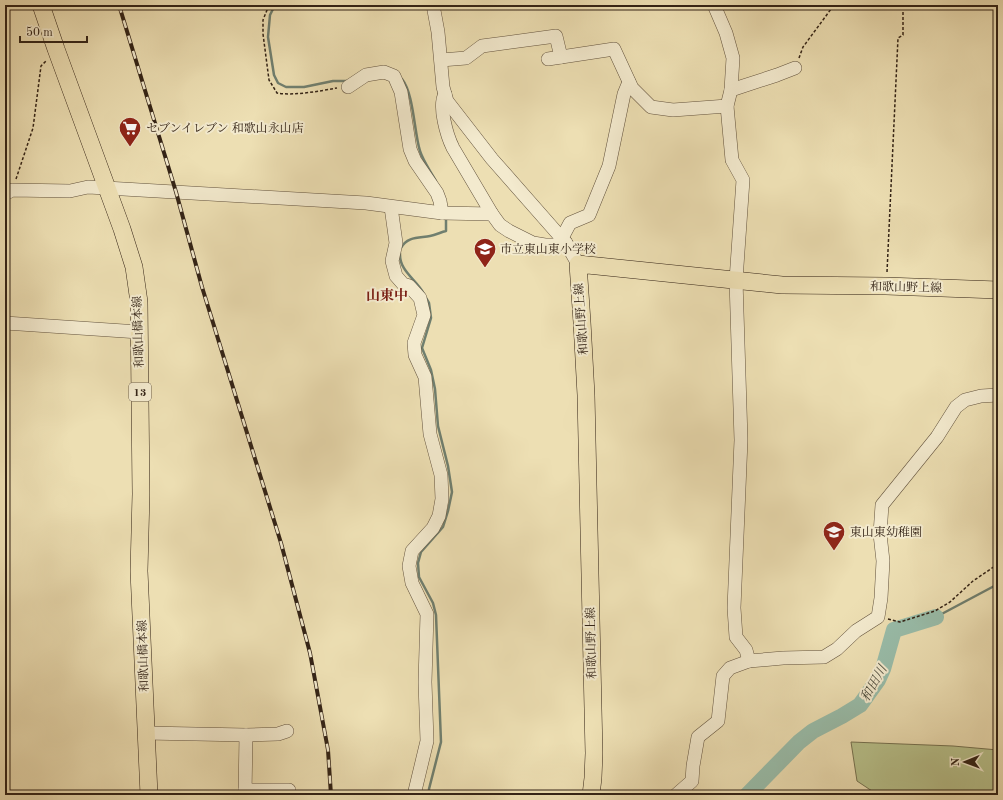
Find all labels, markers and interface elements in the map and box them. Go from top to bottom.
scale bar [20,18,87,44]
text: 50 m [26,26,53,39]
supermarket icon: セブンイレブン 和歌山永山店 [117,115,143,148]
place label: セブンイレブン 和歌山永山店 [146,121,304,135]
school or university icon: 市立東山東小学校 [472,236,498,269]
place label: 市立東山東小学校 [500,242,596,256]
street label: 和歌山野上線 [870,279,942,295]
street label: 和歌山野上線 [572,283,590,355]
district label: 山東中 [366,288,408,303]
street label: 和歌山橋本線 [130,296,146,368]
road number: 13 [129,383,151,401]
school or university icon: 東山東幼稚園 [821,519,847,552]
place label: 東山東幼稚園 [850,525,922,539]
street label: 和歌山野上線 [583,607,599,679]
street label: 和歌山橋本線 [135,620,151,692]
water label: 和田川 [858,661,891,704]
north arrow [945,742,985,782]
text: N [951,757,962,766]

